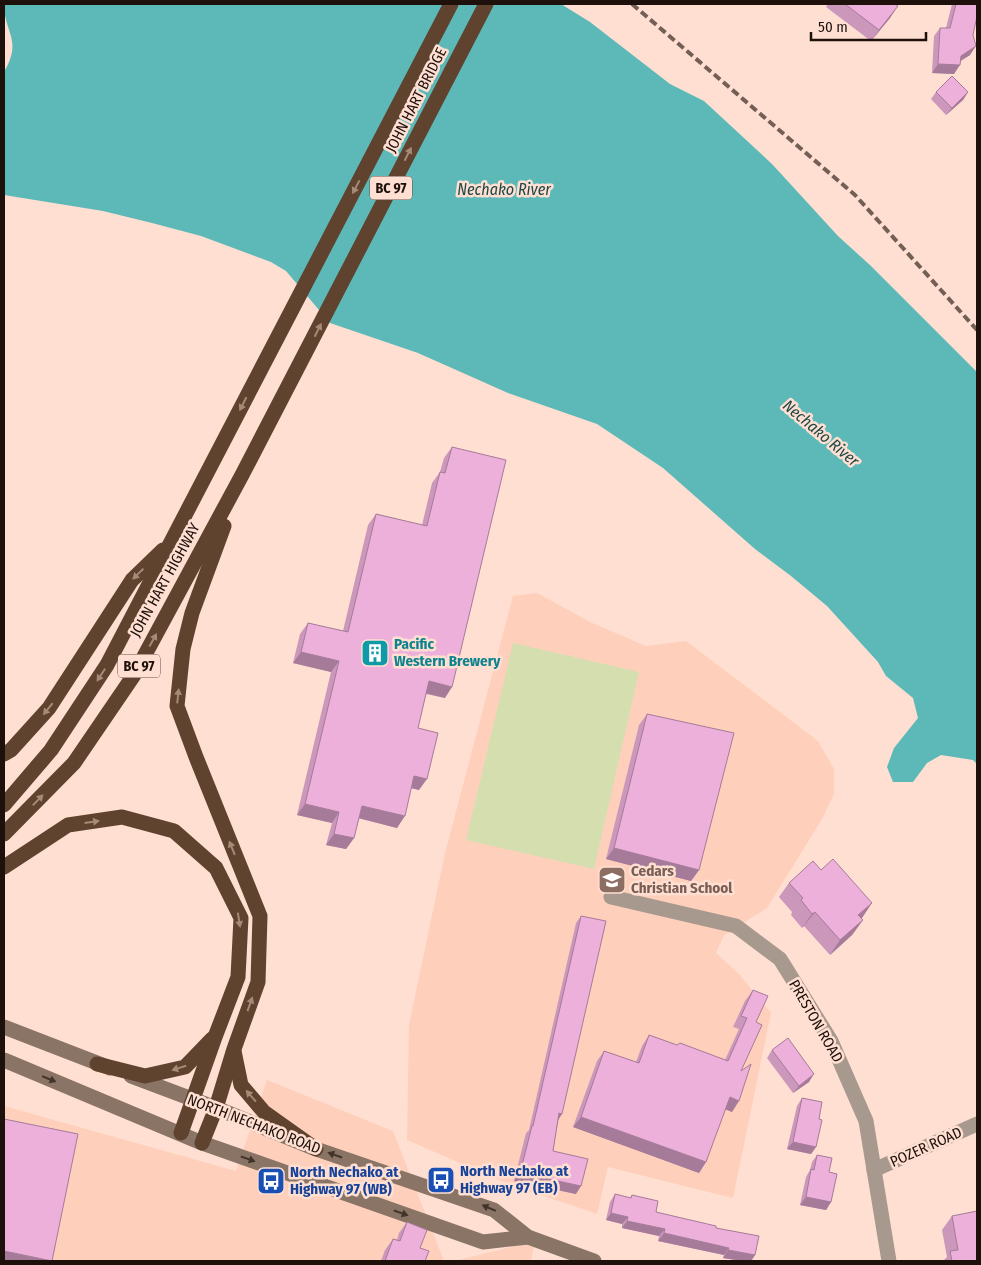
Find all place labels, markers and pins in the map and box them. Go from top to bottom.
place label: Pacific Western Brewery [394,635,501,670]
building icon: Pacific Western Brewery [360,638,390,668]
place label: Cedars Christian School [631,862,733,897]
school or university icon: Cedars Christian School [597,865,627,895]
place label: North Nechako at Highway 97 (EB) [460,1162,569,1197]
place label: North Nechako at Highway 97 (WB) [290,1163,399,1198]
bus stop icon: North Nechako at Highway 97 (EB) [426,1165,456,1195]
bus stop icon: North Nechako at Highway 97 (WB) [256,1166,286,1196]

